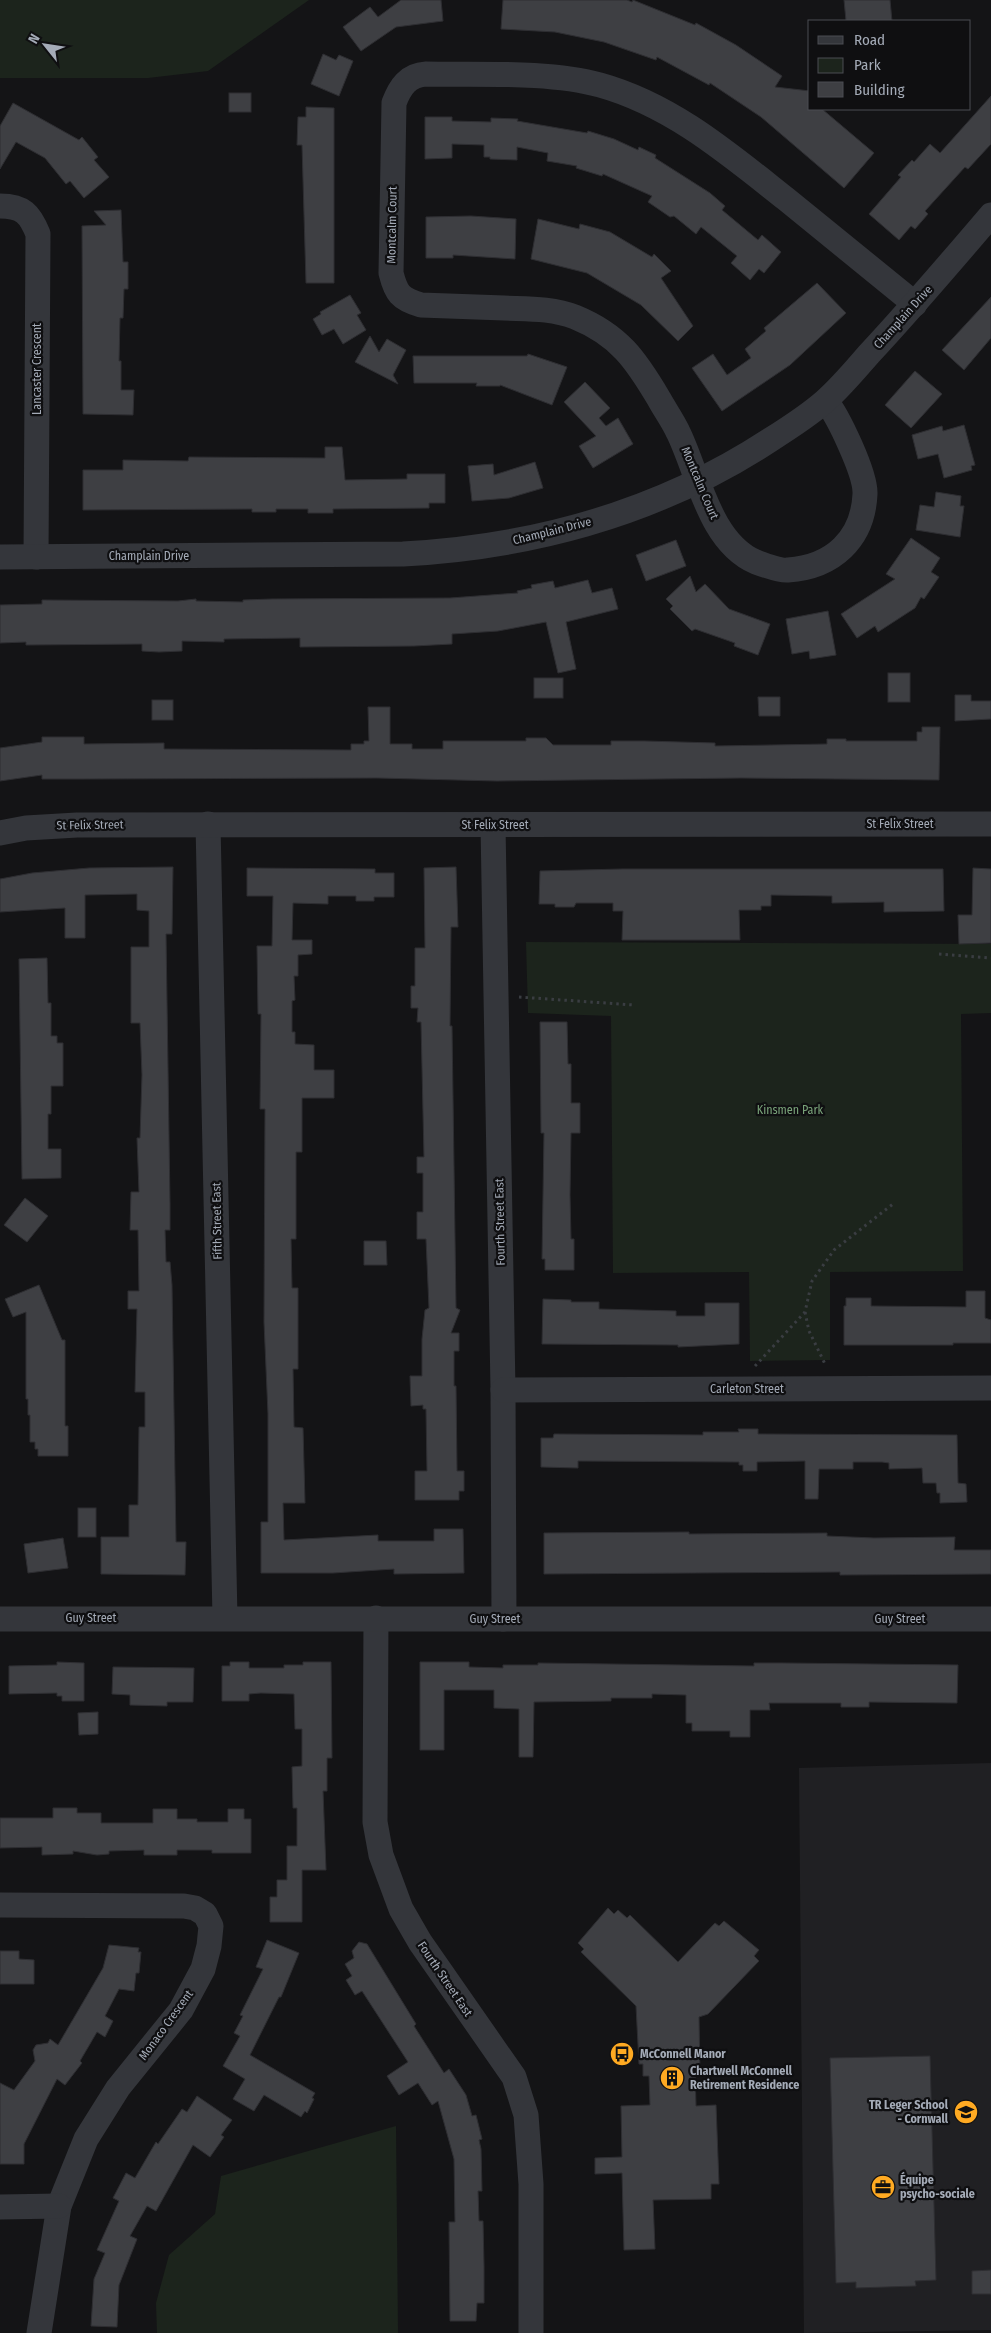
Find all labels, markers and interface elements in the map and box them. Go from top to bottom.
north arrow [20,20,70,70]
legend [808,20,971,110]
text: N [25,31,44,47]
text: Road [854,31,885,49]
text: Park [854,56,881,74]
text: Building [854,81,905,99]
street label: Montcalm Court [384,186,400,264]
street label: Champlain Drive [871,282,935,352]
street label: Lancaster Crescent [30,323,44,415]
street label: Montcalm Court [678,445,722,521]
street label: Champlain Drive [511,514,593,548]
street label: Champlain Drive [109,549,189,563]
street label: St Felix Street [56,817,124,833]
street label: St Felix Street [866,817,934,831]
street label: St Felix Street [461,818,529,832]
park label: Kinsmen Park [757,1103,824,1117]
street label: Fourth Street East [492,1178,508,1266]
street label: Fifth Street East [209,1182,225,1260]
street label: Carleton Street [710,1382,784,1396]
street label: Guy Street [66,1611,116,1625]
street label: Guy Street [470,1612,520,1626]
street label: Guy Street [875,1612,925,1626]
street label: Fourth Street East [415,1939,475,2019]
street label: Monaco Crescent [136,1987,196,2063]
bus stop icon: McConnell Manor [609,2041,635,2067]
place label: McConnell Manor [640,2047,726,2061]
place label: Chartwell McConnell Retirement Residence [690,2064,799,2092]
building icon: Chartwell McConnell Retirement Residence [659,2065,685,2091]
place label: TR Leger School - Cornwall [869,2098,949,2126]
school or university icon: TR Leger School - Cornwall [953,2099,979,2125]
place label: Équipe psycho-sociale [900,2171,975,2201]
office icon: Équipe psycho-sociale [870,2174,896,2200]

